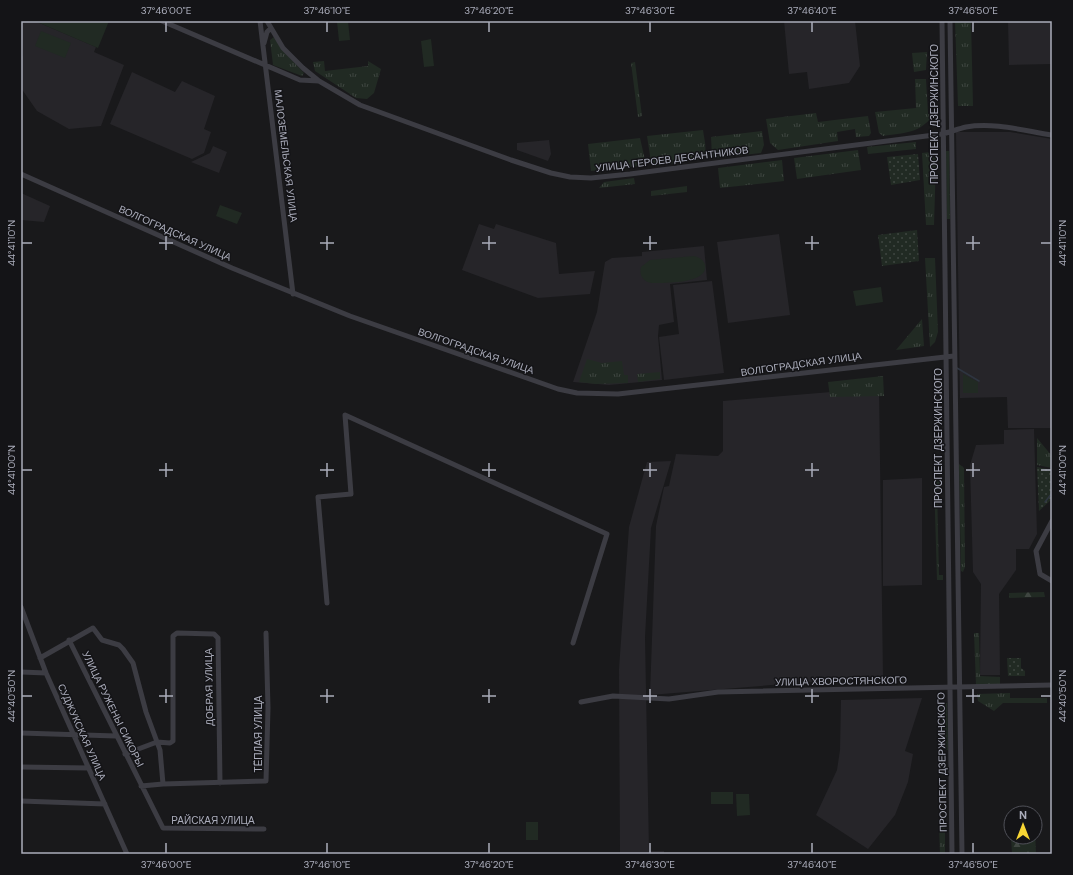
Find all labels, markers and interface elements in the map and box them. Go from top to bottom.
text: 37°46'00"E [141,4,192,17]
text: 37°46'10"E [304,4,351,17]
text: 37°46'20"E [464,4,514,17]
text: 37°46'30"E [625,4,675,17]
text: 37°46'40"E [787,4,837,17]
text: 37°46'50"E [948,4,998,17]
street label: ПРОСПЕКТ ДЗЕРЖИНСКОГО [928,44,941,184]
street label: МАЛОЗЕМЕЛЬСКАЯ УЛИЦА [271,89,301,223]
street label: УЛИЦА ГЕРОЕВ ДЕСАНТНИКОВ [595,143,749,175]
street label: ВОЛГОГРАДСКАЯ УЛИЦА [117,202,234,264]
text: 44°41'10"N [5,220,18,266]
text: 44°41'10"N [1056,220,1069,266]
street label: ВОЛГОГРАДСКАЯ УЛИЦА [416,325,536,377]
street label: ВОЛГОГРАДСКАЯ УЛИЦА [740,349,863,379]
street label: ПРОСПЕКТ ДЗЕРЖИНСКОГО [932,368,945,508]
text: 44°41'00"N [5,445,18,495]
text: 44°41'00"N [1056,445,1069,495]
street label: ДОБРАЯ УЛИЦА [202,648,216,726]
street label: УЛИЦА РУЖЕНЫ СИКОРЫ [79,649,147,769]
text: 44°40'50"N [5,670,18,722]
text: 44°40'50"N [1056,670,1069,722]
street label: УЛИЦА ХВОРОСТЯНСКОГО [775,673,907,689]
street label: СУДЖУКСКАЯ УЛИЦА [55,682,109,783]
street label: ПРОСПЕКТ ДЗЕРЖИНСКОГО [934,692,950,832]
street label: ТЁПЛАЯ УЛИЦА [252,695,265,772]
north arrow [1003,805,1043,845]
text: N [1019,808,1027,822]
street label: РАЙСКАЯ УЛИЦА [171,814,255,827]
text: 37°46'00"E [141,858,192,871]
text: 37°46'10"E [304,858,351,871]
text: 37°46'20"E [464,858,514,871]
text: 37°46'30"E [625,858,675,871]
text: 37°46'40"E [787,858,837,871]
text: 37°46'50"E [948,858,998,871]

